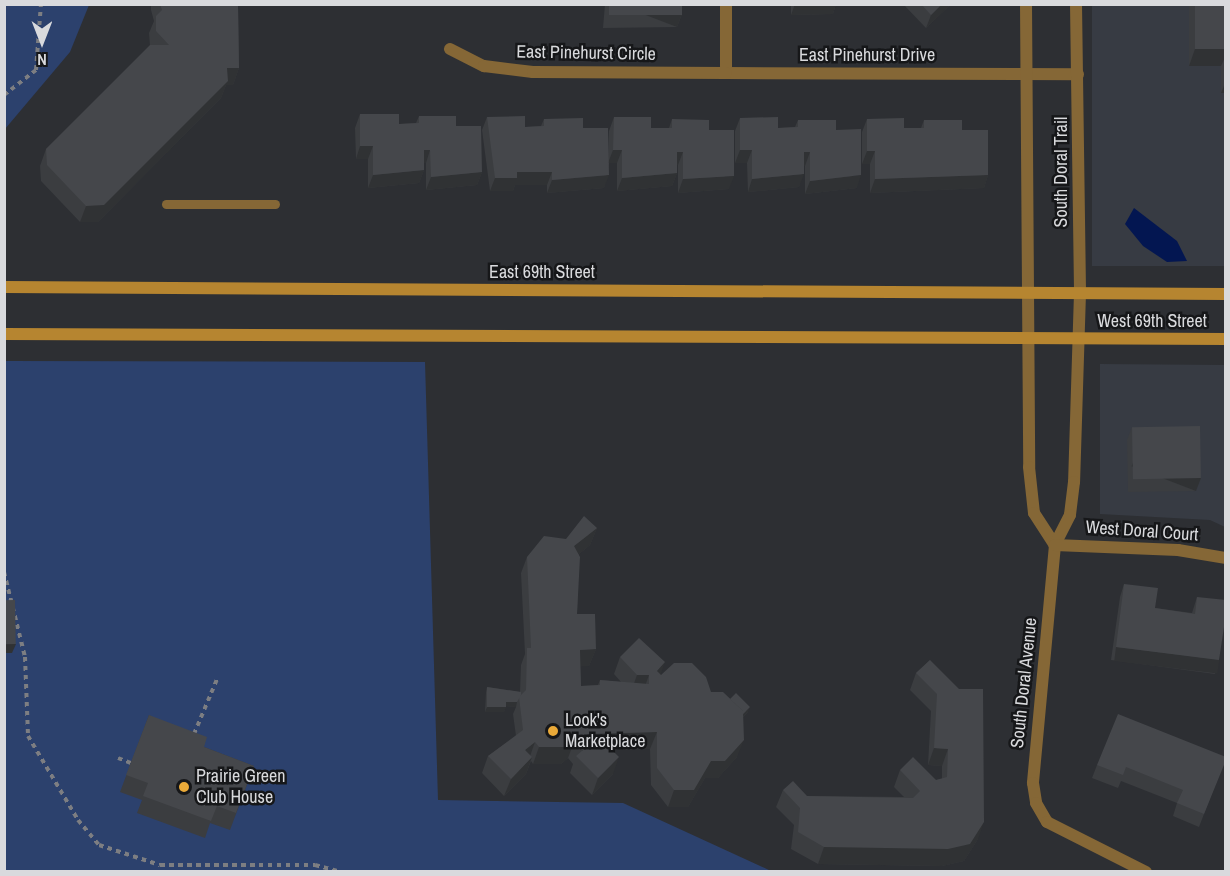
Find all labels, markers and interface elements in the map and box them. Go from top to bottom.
north arrow [12,12,72,72]
street label: East Pinehurst Circle [516,41,656,65]
street label: East Pinehurst Drive [799,44,935,66]
text: N [37,49,47,71]
street label: South Doral Trail [1050,116,1072,228]
street label: East 69th Street [489,261,595,283]
street label: West 69th Street [1097,310,1207,332]
street label: West Doral Court [1085,516,1199,546]
street label: South Doral Avenue [1006,616,1042,750]
place label: Look's Marketplace [565,710,645,752]
marker: Look's Marketplace [546,724,560,738]
place label: Prairie Green Club House [196,766,285,808]
marker: Prairie Green Club House [177,780,191,794]

